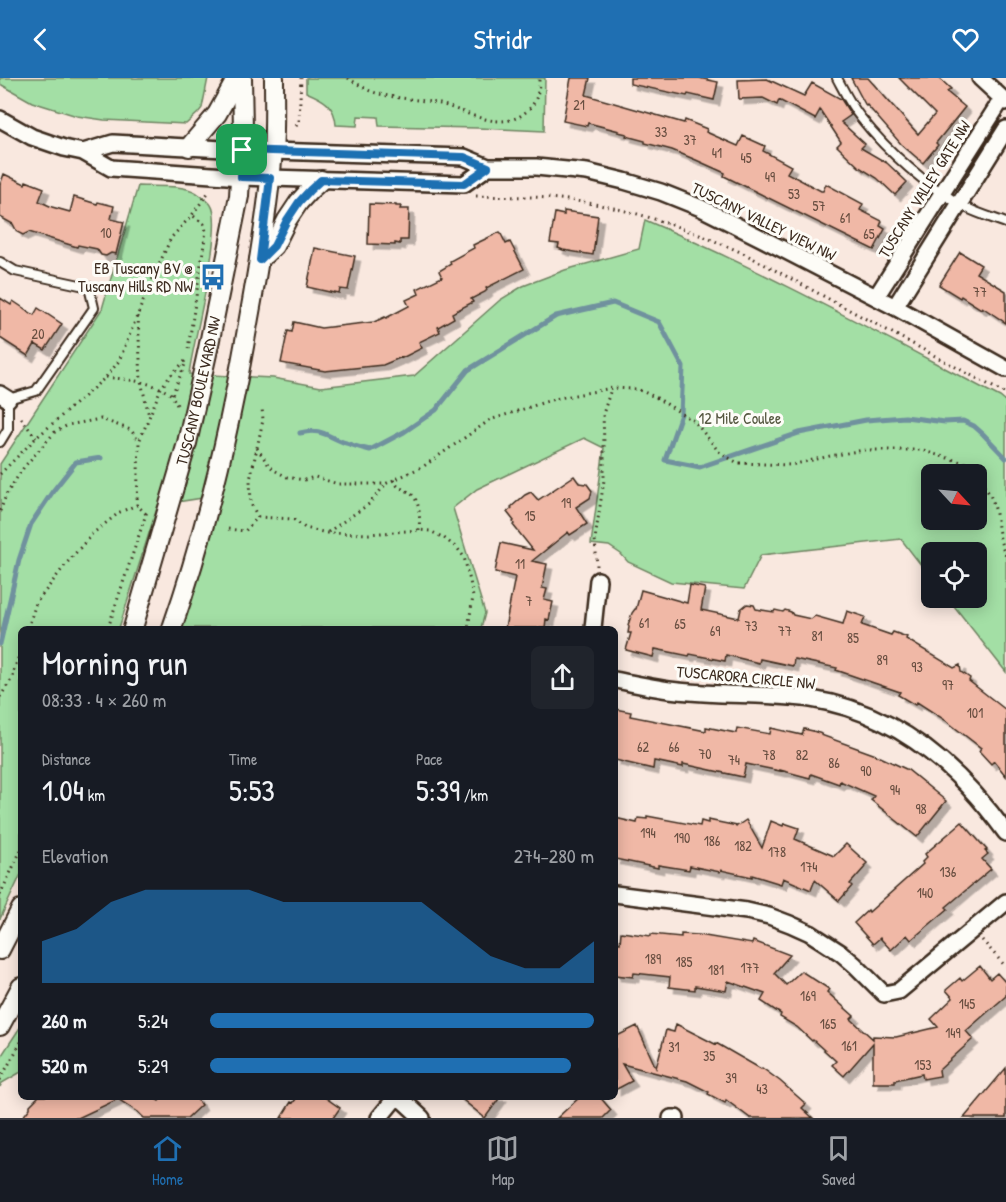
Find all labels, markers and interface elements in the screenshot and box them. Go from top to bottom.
text: Stridr [473,21,533,57]
icon: back [24,23,57,56]
icon: heart [949,23,982,56]
house number: 21 [573,95,585,114]
street label: TUSCANY VALLEY GATE NW [873,116,975,262]
house number: 33 [655,122,667,141]
pin [216,124,267,175]
house number: 37 [683,130,697,149]
icon: arrive [225,133,258,166]
house number: 41 [712,143,722,162]
house number: 45 [740,148,752,167]
house number: 49 [765,167,775,186]
street label: TUSCANY VALLEY VIEW NW [688,177,840,266]
house number: 53 [788,184,800,203]
house number: 57 [813,196,825,215]
house number: 61 [840,208,850,227]
house number: 10 [100,223,112,242]
house number: 65 [863,224,875,243]
place label: EB Tuscany BV @ Tuscany Hills RD NW [78,257,193,297]
bus stop icon: EB Tuscany BV @ Tuscany Hills RD NW [198,262,228,292]
house number: 77 [973,282,987,301]
street label: TUSCANY BOULEVARD NW [170,314,225,468]
house number: 20 [32,324,44,343]
park label: 12 Mile Coulee [699,407,782,429]
north arrow [921,464,987,530]
map controls [921,464,987,608]
house number: 19 [561,493,571,512]
house number: 15 [524,506,536,525]
button: locate [921,542,987,608]
house number: 11 [515,554,525,573]
house number: 7 [526,591,533,610]
house number: 61 [639,613,649,632]
house number: 65 [674,614,686,633]
house number: 73 [744,616,758,635]
house number: 69 [710,621,720,640]
house number: 77 [778,621,792,640]
house number: 81 [811,626,823,645]
house number: 85 [847,628,859,647]
text: Morning run [42,641,188,685]
button: share [531,646,594,709]
house number: 89 [876,650,888,669]
house number: 93 [911,657,923,676]
street label: TUSCARORA CIRCLE NW [676,660,816,694]
house number: 97 [942,675,954,694]
text: 08:33 · 4 × 260 m [42,686,166,713]
house number: 101 [967,703,983,722]
house number: 62 [637,737,650,756]
house number: 66 [668,737,680,756]
house number: 70 [698,744,712,763]
house number: 78 [763,745,776,764]
house number: 82 [796,745,809,764]
text: Distance [42,748,91,770]
text: Time [229,748,257,770]
text: Pace [416,748,443,770]
house number: 74 [728,750,740,769]
house number: 86 [828,753,840,772]
house number: 90 [860,761,872,780]
text: 1.04 [42,770,84,810]
text: 5:53 [229,770,275,810]
text: 5:39 [416,770,460,810]
house number: 94 [890,780,900,799]
text: km [84,784,105,806]
text: /km [460,784,488,806]
house number: 98 [915,799,927,818]
house number: 194 [640,823,656,842]
house number: 190 [674,828,690,847]
house number: 186 [704,831,721,850]
house number: 182 [734,836,752,855]
text: Elevation [42,842,108,869]
text: 274–280 m [514,842,594,869]
house number: 178 [768,842,786,861]
house number: 174 [800,857,818,876]
house number: 136 [940,862,957,881]
house number: 140 [917,883,933,902]
house number: 189 [645,949,661,968]
house number: 185 [675,952,693,971]
house number: 177 [741,958,760,977]
house number: 181 [708,960,724,979]
house number: 169 [800,986,816,1005]
house number: 145 [959,994,975,1013]
text: 260 m [42,1007,87,1034]
text: 5:24 [138,1007,168,1034]
house number: 165 [820,1014,836,1033]
house number: 149 [945,1023,961,1042]
house number: 161 [841,1036,857,1055]
house number: 31 [668,1037,680,1056]
house number: 35 [703,1046,715,1065]
text: 520 m [42,1052,87,1079]
text: 5:29 [138,1052,168,1079]
house number: 153 [914,1055,932,1074]
house number: 39 [725,1068,737,1087]
house number: 43 [756,1079,768,1098]
tab: Home [151,1132,184,1190]
tab: Map [486,1132,519,1190]
tab: Saved [822,1132,855,1190]

